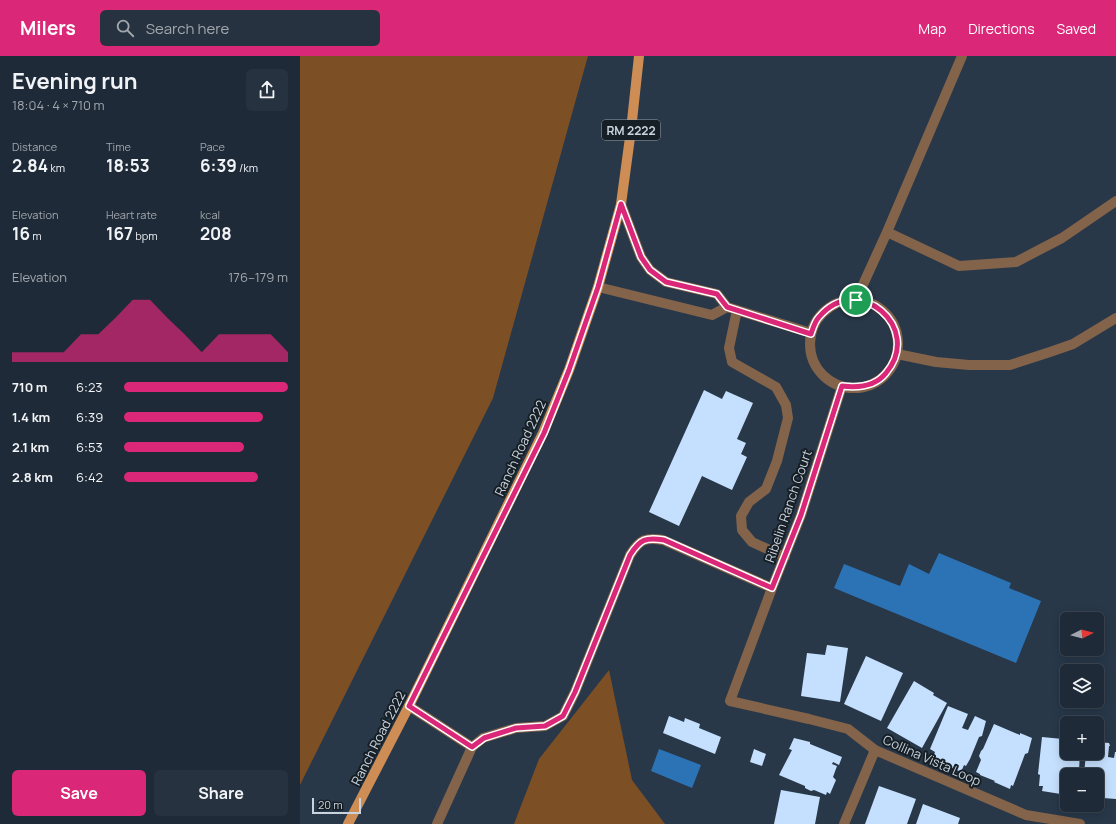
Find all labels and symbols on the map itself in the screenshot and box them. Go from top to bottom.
road number: RM 2222 [602,120,660,140]
pin [839,283,873,317]
street label: Ranch Road 2222 [490,397,550,499]
street label: Ribelin Ranch Court [760,447,816,565]
north arrow [1060,612,1104,656]
street label: Ranch Road 2222 [346,688,410,788]
street label: Collina Vista Loop [880,730,984,790]
scale bar [312,796,361,815]

